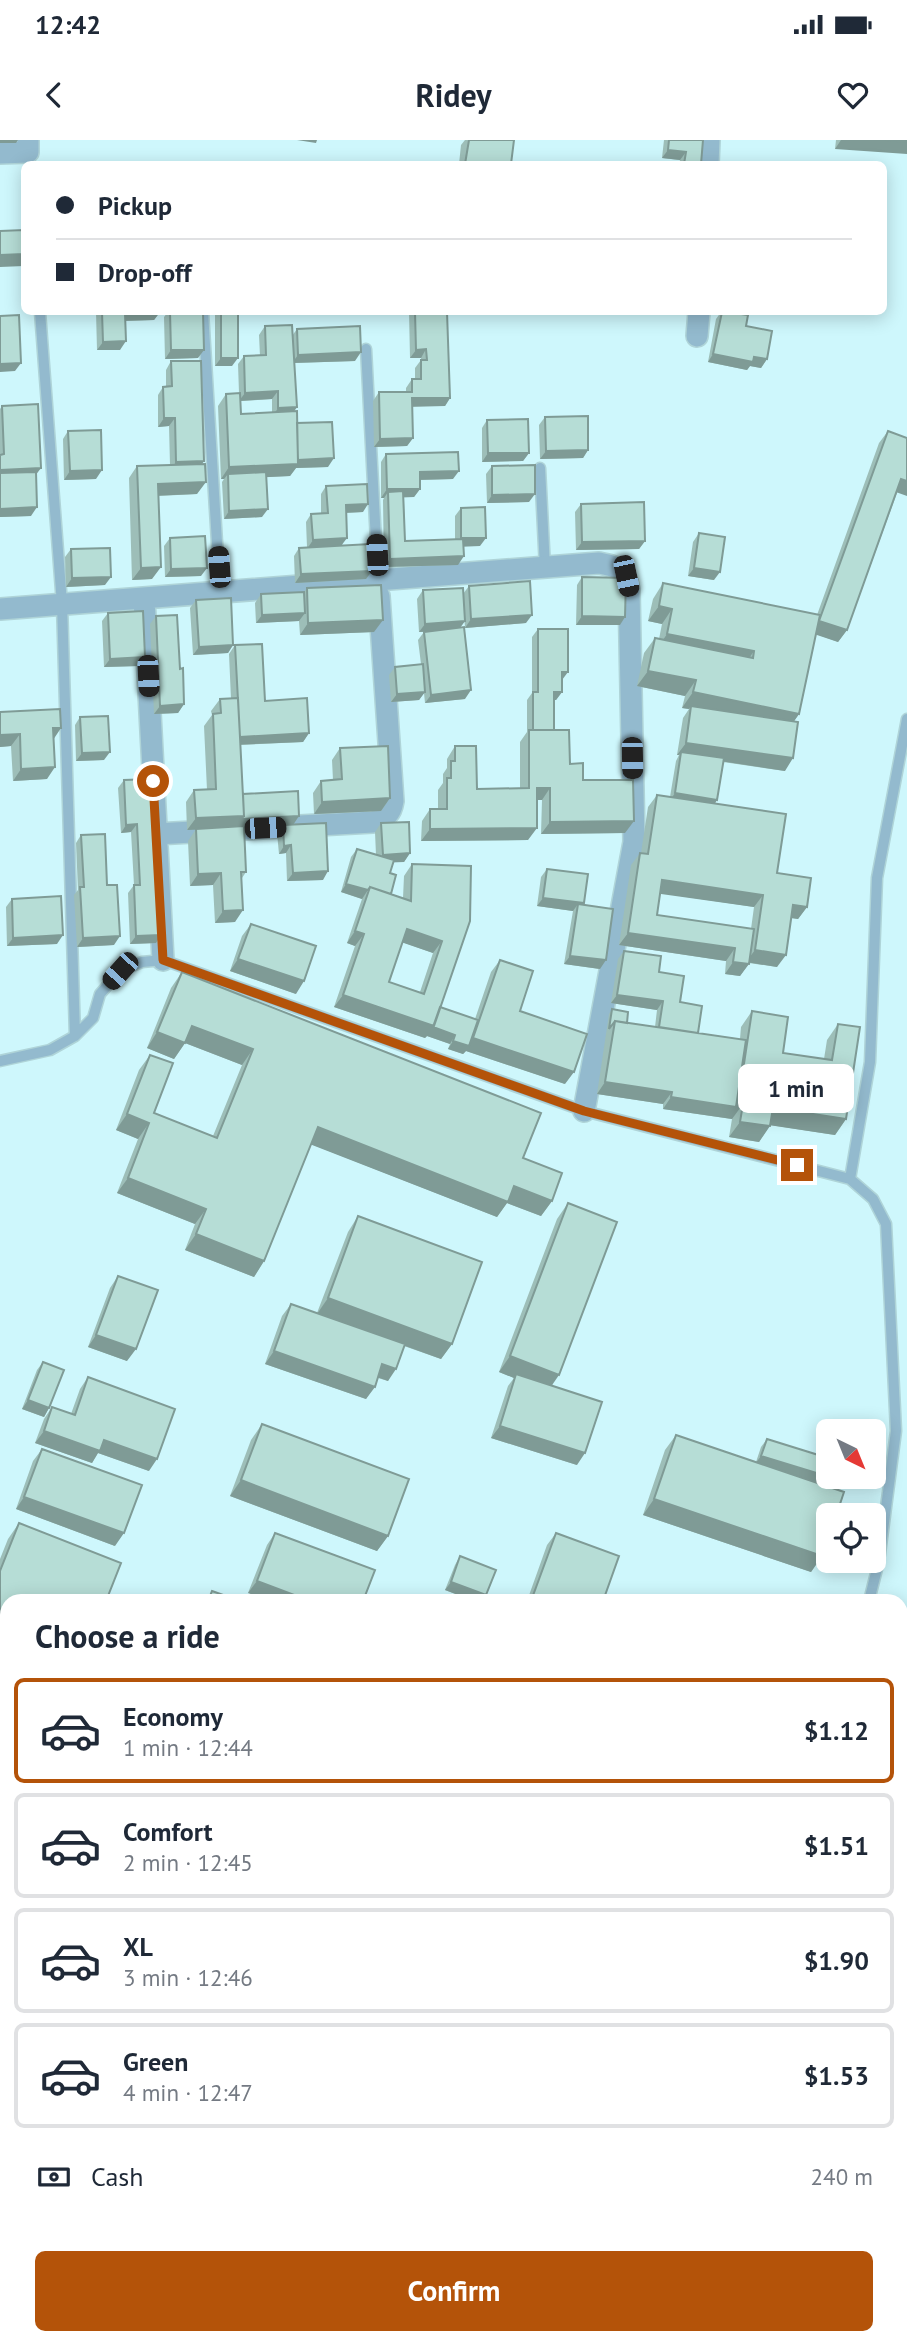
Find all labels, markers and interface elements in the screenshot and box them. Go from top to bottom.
text: 12:42 [35,8,101,41]
text: Ridey [415,74,492,116]
icon: back [35,76,73,114]
icon: heart [834,76,872,114]
text: Pickup [98,189,172,222]
text: Drop-off [98,256,192,289]
car [366,533,389,577]
car [208,545,231,589]
car [612,553,641,599]
car [137,654,160,698]
car [622,737,643,779]
route start [137,765,169,797]
car [244,816,287,840]
car [99,948,142,994]
callout: 1 min [739,1063,855,1112]
text: 1 min [768,1074,824,1103]
route end [781,1149,813,1181]
north arrow [816,1419,886,1489]
map controls [816,1419,886,1573]
button: locate [816,1503,886,1573]
text: Choose a ride [35,1615,220,1657]
icon: car [39,1699,102,1762]
text: Economy [123,1700,223,1733]
text: $1.12 [804,1714,869,1747]
text: 1 min · 12:44 [123,1733,253,1762]
icon: car [39,1814,102,1877]
text: Comfort [123,1815,213,1848]
text: $1.51 [804,1829,869,1862]
text: 2 min · 12:45 [123,1848,253,1877]
icon: car [39,1929,102,1992]
text: XL [123,1930,153,1963]
text: $1.90 [804,1944,869,1977]
text: 3 min · 12:46 [123,1963,253,1992]
icon: car [39,2044,102,2107]
text: Green [123,2045,188,2078]
text: $1.53 [804,2059,869,2092]
text: 4 min · 12:47 [123,2078,253,2107]
icon: cash [35,2158,73,2196]
text: Cash [91,2160,143,2193]
text: 240 m [811,2162,873,2191]
button: Confirm [35,2251,873,2331]

